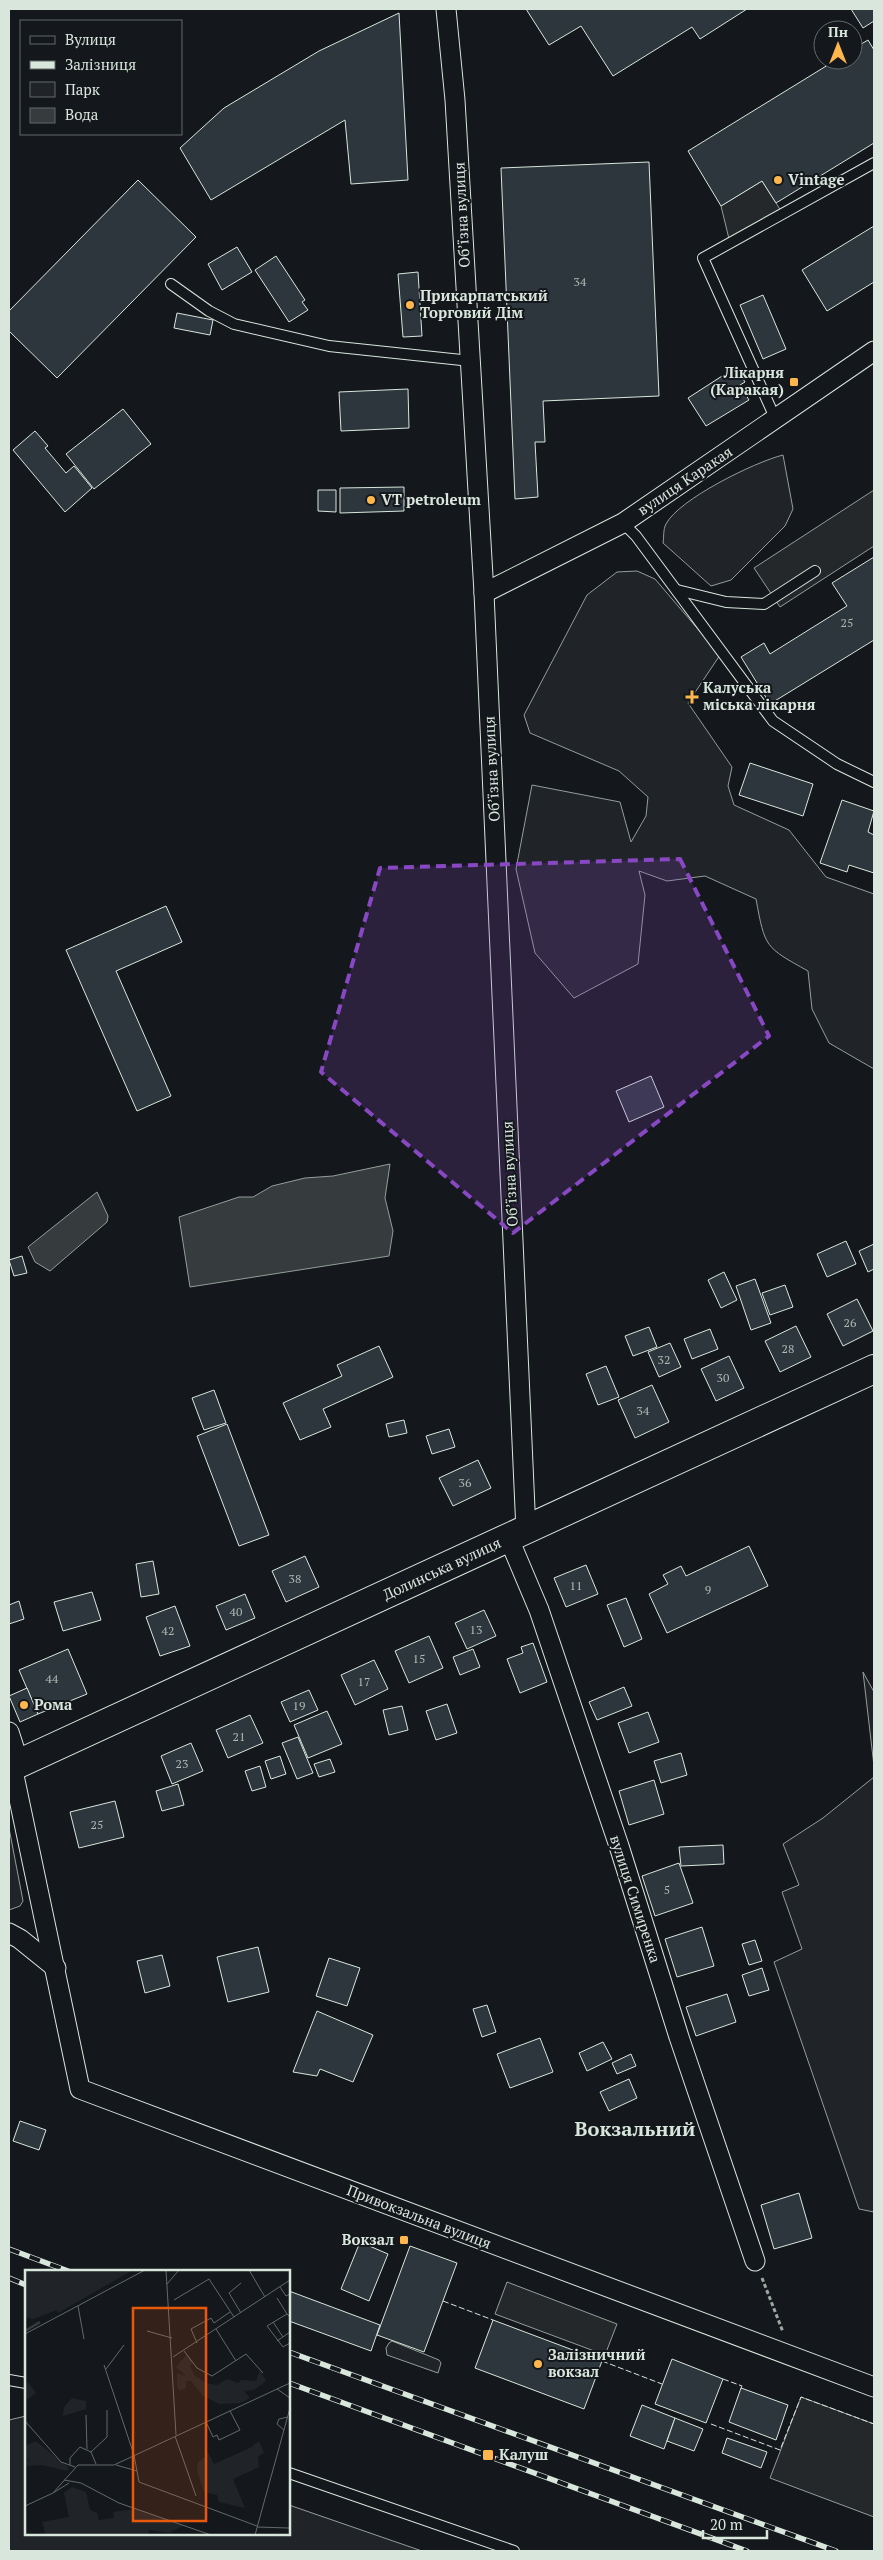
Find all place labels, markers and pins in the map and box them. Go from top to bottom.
place label: Vintage [788,169,845,189]
marker: Vintage [772,174,784,186]
place label: Прикарпатський Торговий Дім [420,285,548,322]
marker: Прикарпатський Торговий Дім [404,299,416,311]
place label: Лікарня (Каракая) [710,362,784,399]
marker: Лікарня (Каракая) [788,376,800,388]
place label: VT petroleum [381,489,481,509]
marker: VT petroleum [365,494,377,506]
place label: Калуська міська лікарня [703,677,816,714]
marker: Калуська міська лікарня [685,690,699,704]
place label: Рома [34,1694,73,1714]
marker: Рома [18,1699,30,1711]
place label: Вокзал [342,2229,394,2249]
marker: Вокзал [398,2234,410,2246]
place label: Залізничний вокзал [548,2344,645,2381]
marker: Залізничний вокзал [532,2358,544,2370]
place label: Калуш [499,2444,549,2464]
marker: Калуш [481,2448,495,2462]

